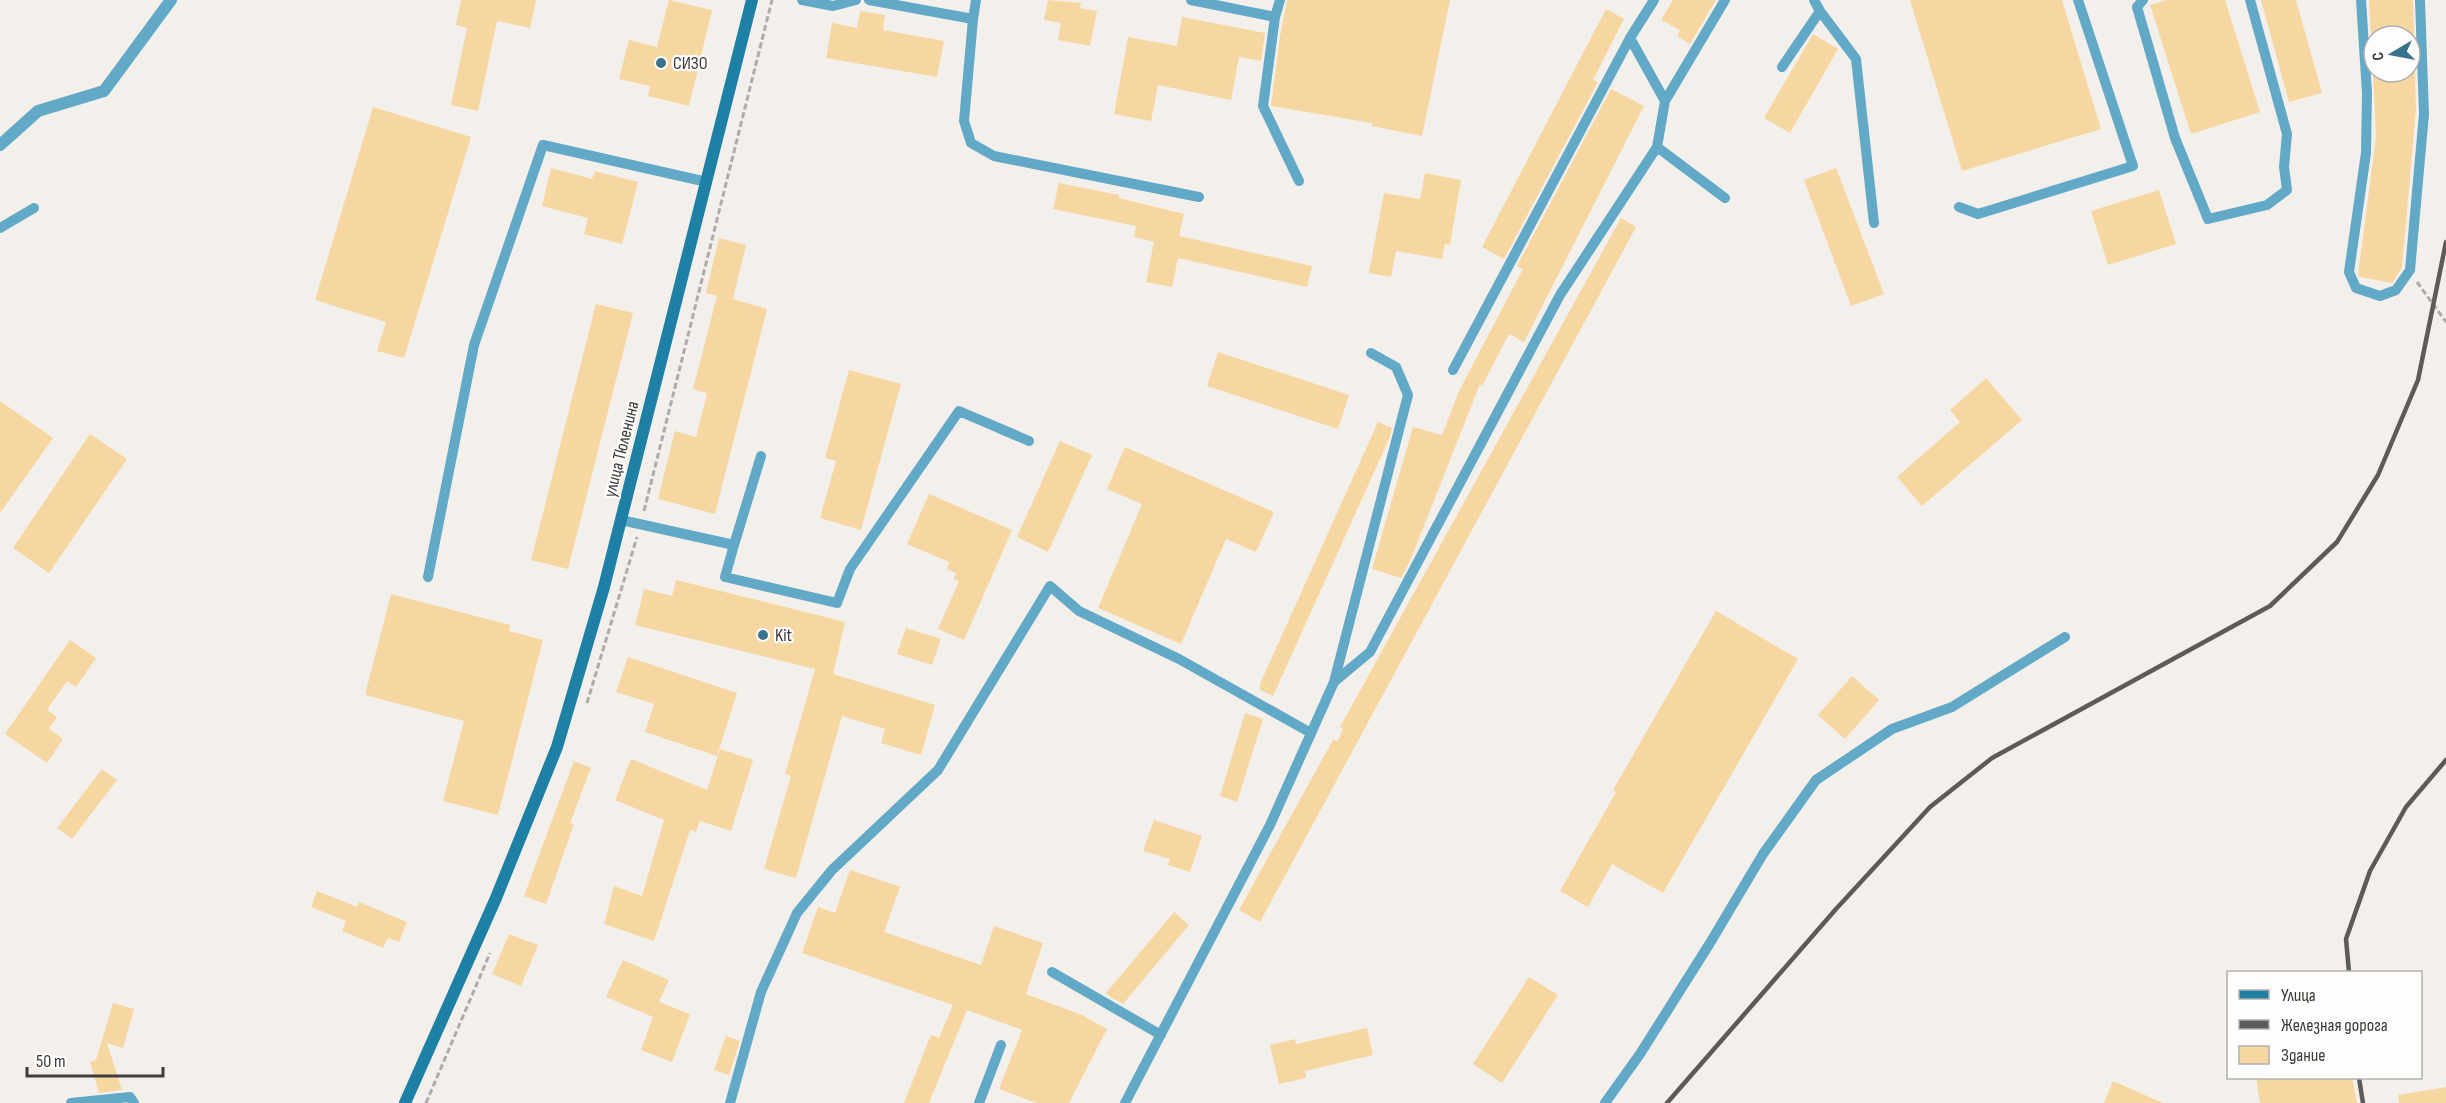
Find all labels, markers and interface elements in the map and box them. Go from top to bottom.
north arrow [2362,24,2422,84]
text: С [2369,51,2389,62]
place label: СИЗО [673,53,708,74]
marker: СИЗО [654,56,668,70]
street label: улица Тюленина [599,399,644,499]
place label: Kit [775,625,793,646]
marker: Kit [756,628,770,642]
legend [2227,971,2422,1079]
text: Улица [2281,985,2316,1006]
text: Железная дорога [2281,1015,2388,1036]
scale bar [27,1040,164,1078]
text: Здание [2281,1045,2326,1066]
text: 50 m [36,1051,66,1072]

